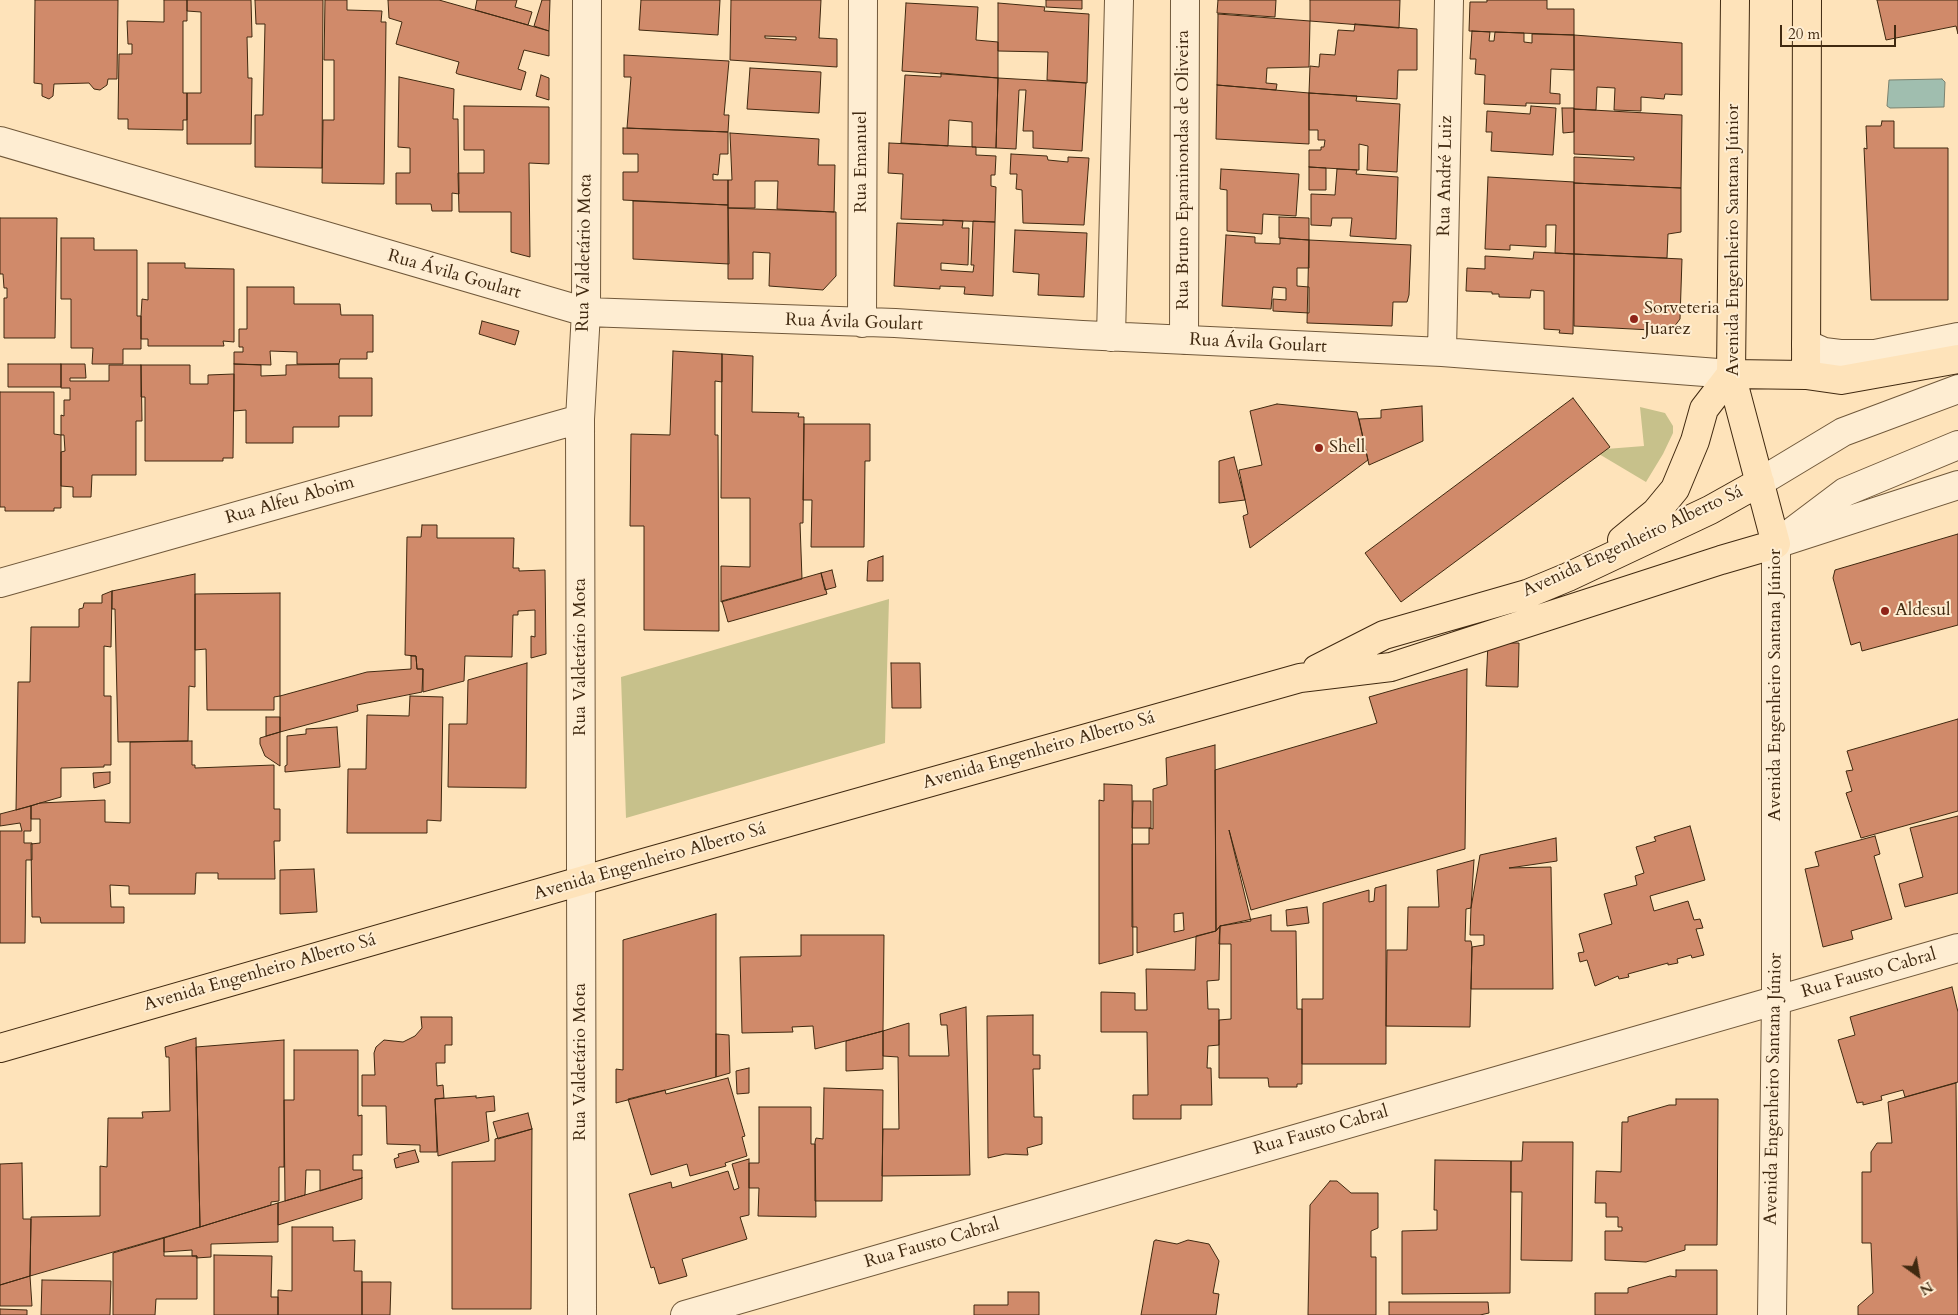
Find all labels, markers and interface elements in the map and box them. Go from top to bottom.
scale bar [1783,15,1899,47]
text: 20 m [1788,24,1820,44]
street label: Rua Bruno Epaminondas de Oliveira [1173,30,1195,310]
street label: Avenida Engenheiro Santana Júnior [1723,104,1745,376]
street label: Rua Emanuel [851,111,873,213]
street label: Rua André Luiz [1434,115,1458,237]
street label: Rua Valdetário Mota [573,174,597,332]
street label: Rua Ávila Goulart [385,246,523,304]
place label: Sorveteria Juarez [1644,298,1720,340]
street label: Rua Ávila Goulart [785,310,923,336]
marker: Sorveteria Juarez [1628,313,1640,325]
street label: Rua Ávila Goulart [1189,330,1327,358]
place label: Shell [1329,437,1365,459]
marker: Shell [1313,442,1325,454]
street label: Rua Alfeu Aboim [223,472,357,530]
street label: Avenida Engenheiro Alberto Sá [1519,481,1747,603]
street label: Avenida Engenheiro Santana Júnior [1765,549,1787,821]
street label: Rua Valdetário Mota [570,578,592,736]
place label: Aldesul [1895,600,1951,622]
marker: Aldesul [1879,605,1891,617]
street label: Avenida Engenheiro Alberto Sá [920,707,1158,795]
street label: Avenida Engenheiro Alberto Sá [531,818,769,906]
street label: Avenida Engenheiro Alberto Sá [141,929,379,1017]
street label: Rua Fausto Cabral [1799,944,1939,1004]
street label: Avenida Engenheiro Santana Júnior [1761,953,1787,1225]
street label: Rua Valdetário Mota [570,983,592,1141]
street label: Rua Fausto Cabral [1251,1101,1391,1161]
street label: Rua Fausto Cabral [862,1214,1002,1274]
north arrow [1893,1250,1943,1300]
text: N [1916,1277,1936,1299]

